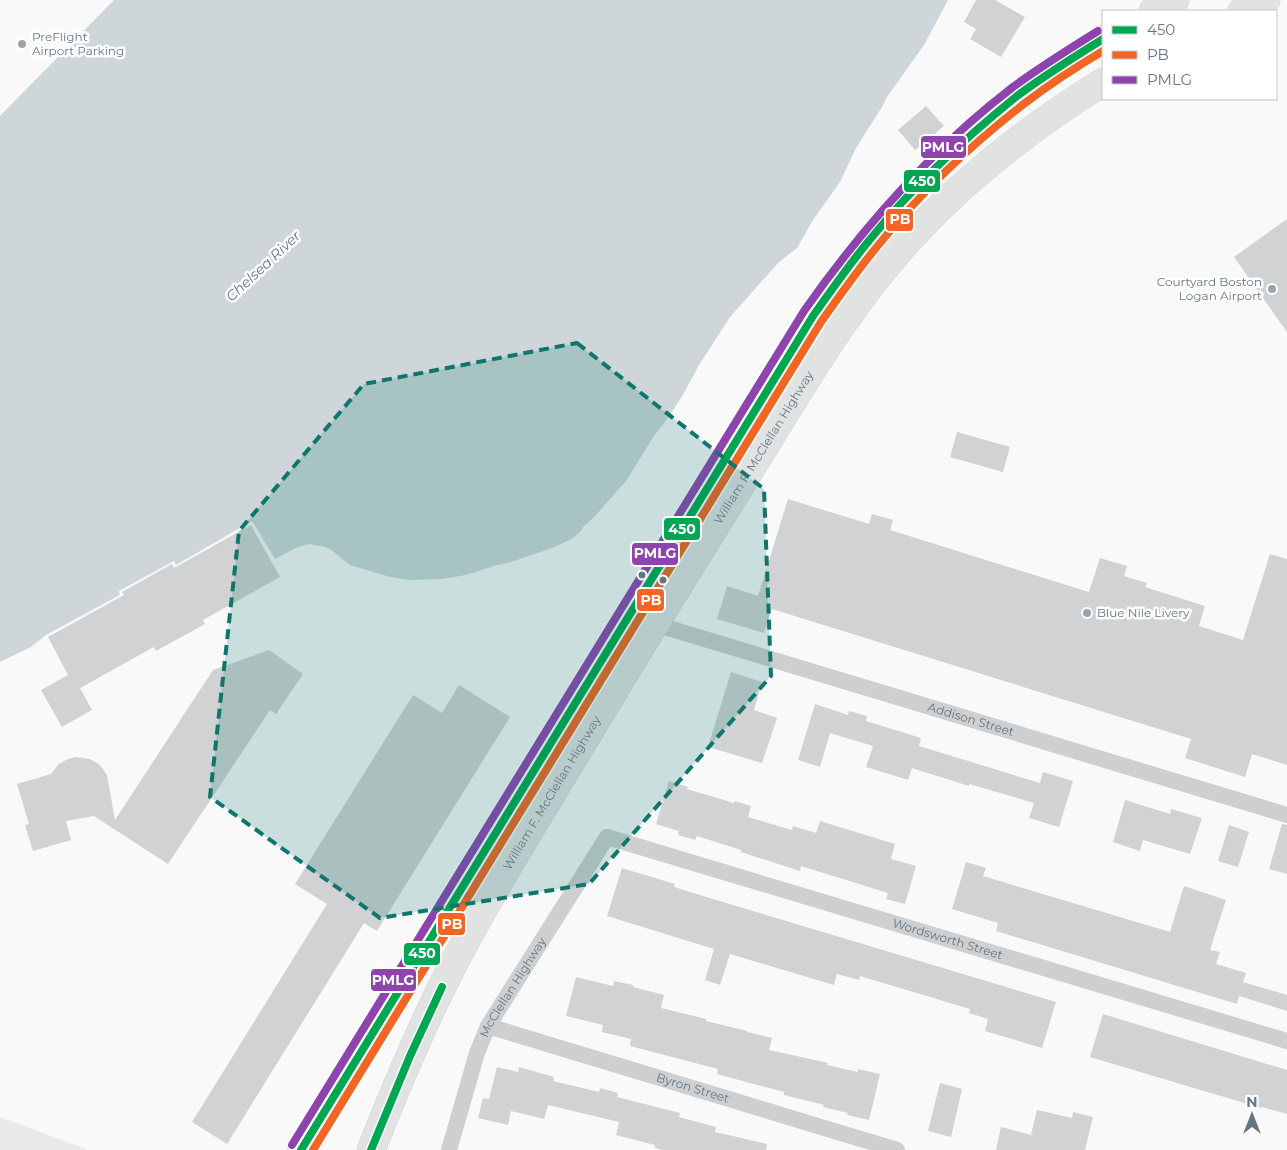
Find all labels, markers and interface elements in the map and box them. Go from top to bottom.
legend [1102,10,1277,100]
text: 450 [1147,20,1175,39]
place label: PreFlight Airport Parking [32,29,124,58]
marker: PreFlight Airport Parking [16,38,28,50]
text: PB [1147,45,1169,64]
text: PMLG [1147,70,1192,89]
line badge: PMLG [920,135,967,159]
text: PMLG [922,138,964,156]
line badge: 450 [903,169,941,193]
text: 450 [908,172,936,190]
line badge: PB [885,208,914,232]
text: PB [890,210,911,228]
water label: Chelsea River [222,227,304,305]
place label: Courtyard Boston Logan Airport [1157,274,1262,303]
marker: Courtyard Boston Logan Airport [1266,283,1278,295]
street label: William F. McClellan Highway [710,368,817,527]
line badge: 450 [663,517,701,541]
text: 450 [668,520,696,538]
line badge: PMLG [631,542,679,566]
text: PMLG [634,544,676,562]
unlabelled marker [637,570,647,580]
unlabelled marker [658,575,668,585]
line badge: PB [636,588,665,612]
text: PB [641,591,662,609]
place label: Blue Nile Livery [1097,605,1190,620]
marker: Blue Nile Livery [1081,607,1093,619]
street label: Addison Street [926,699,1016,739]
street label: William F. McClellan Highway [499,713,604,873]
line badge: PB [437,912,466,936]
text: PB [442,915,463,933]
street label: Wordsworth Street [891,915,1005,962]
street label: McClellan Highway [476,934,549,1039]
line badge: 450 [403,942,441,966]
text: 450 [408,944,436,962]
line badge: PMLG [370,968,417,992]
text: PMLG [372,971,414,989]
street label: Byron Street [655,1069,731,1106]
north arrow [1227,1090,1277,1140]
text: N [1246,1093,1258,1111]

